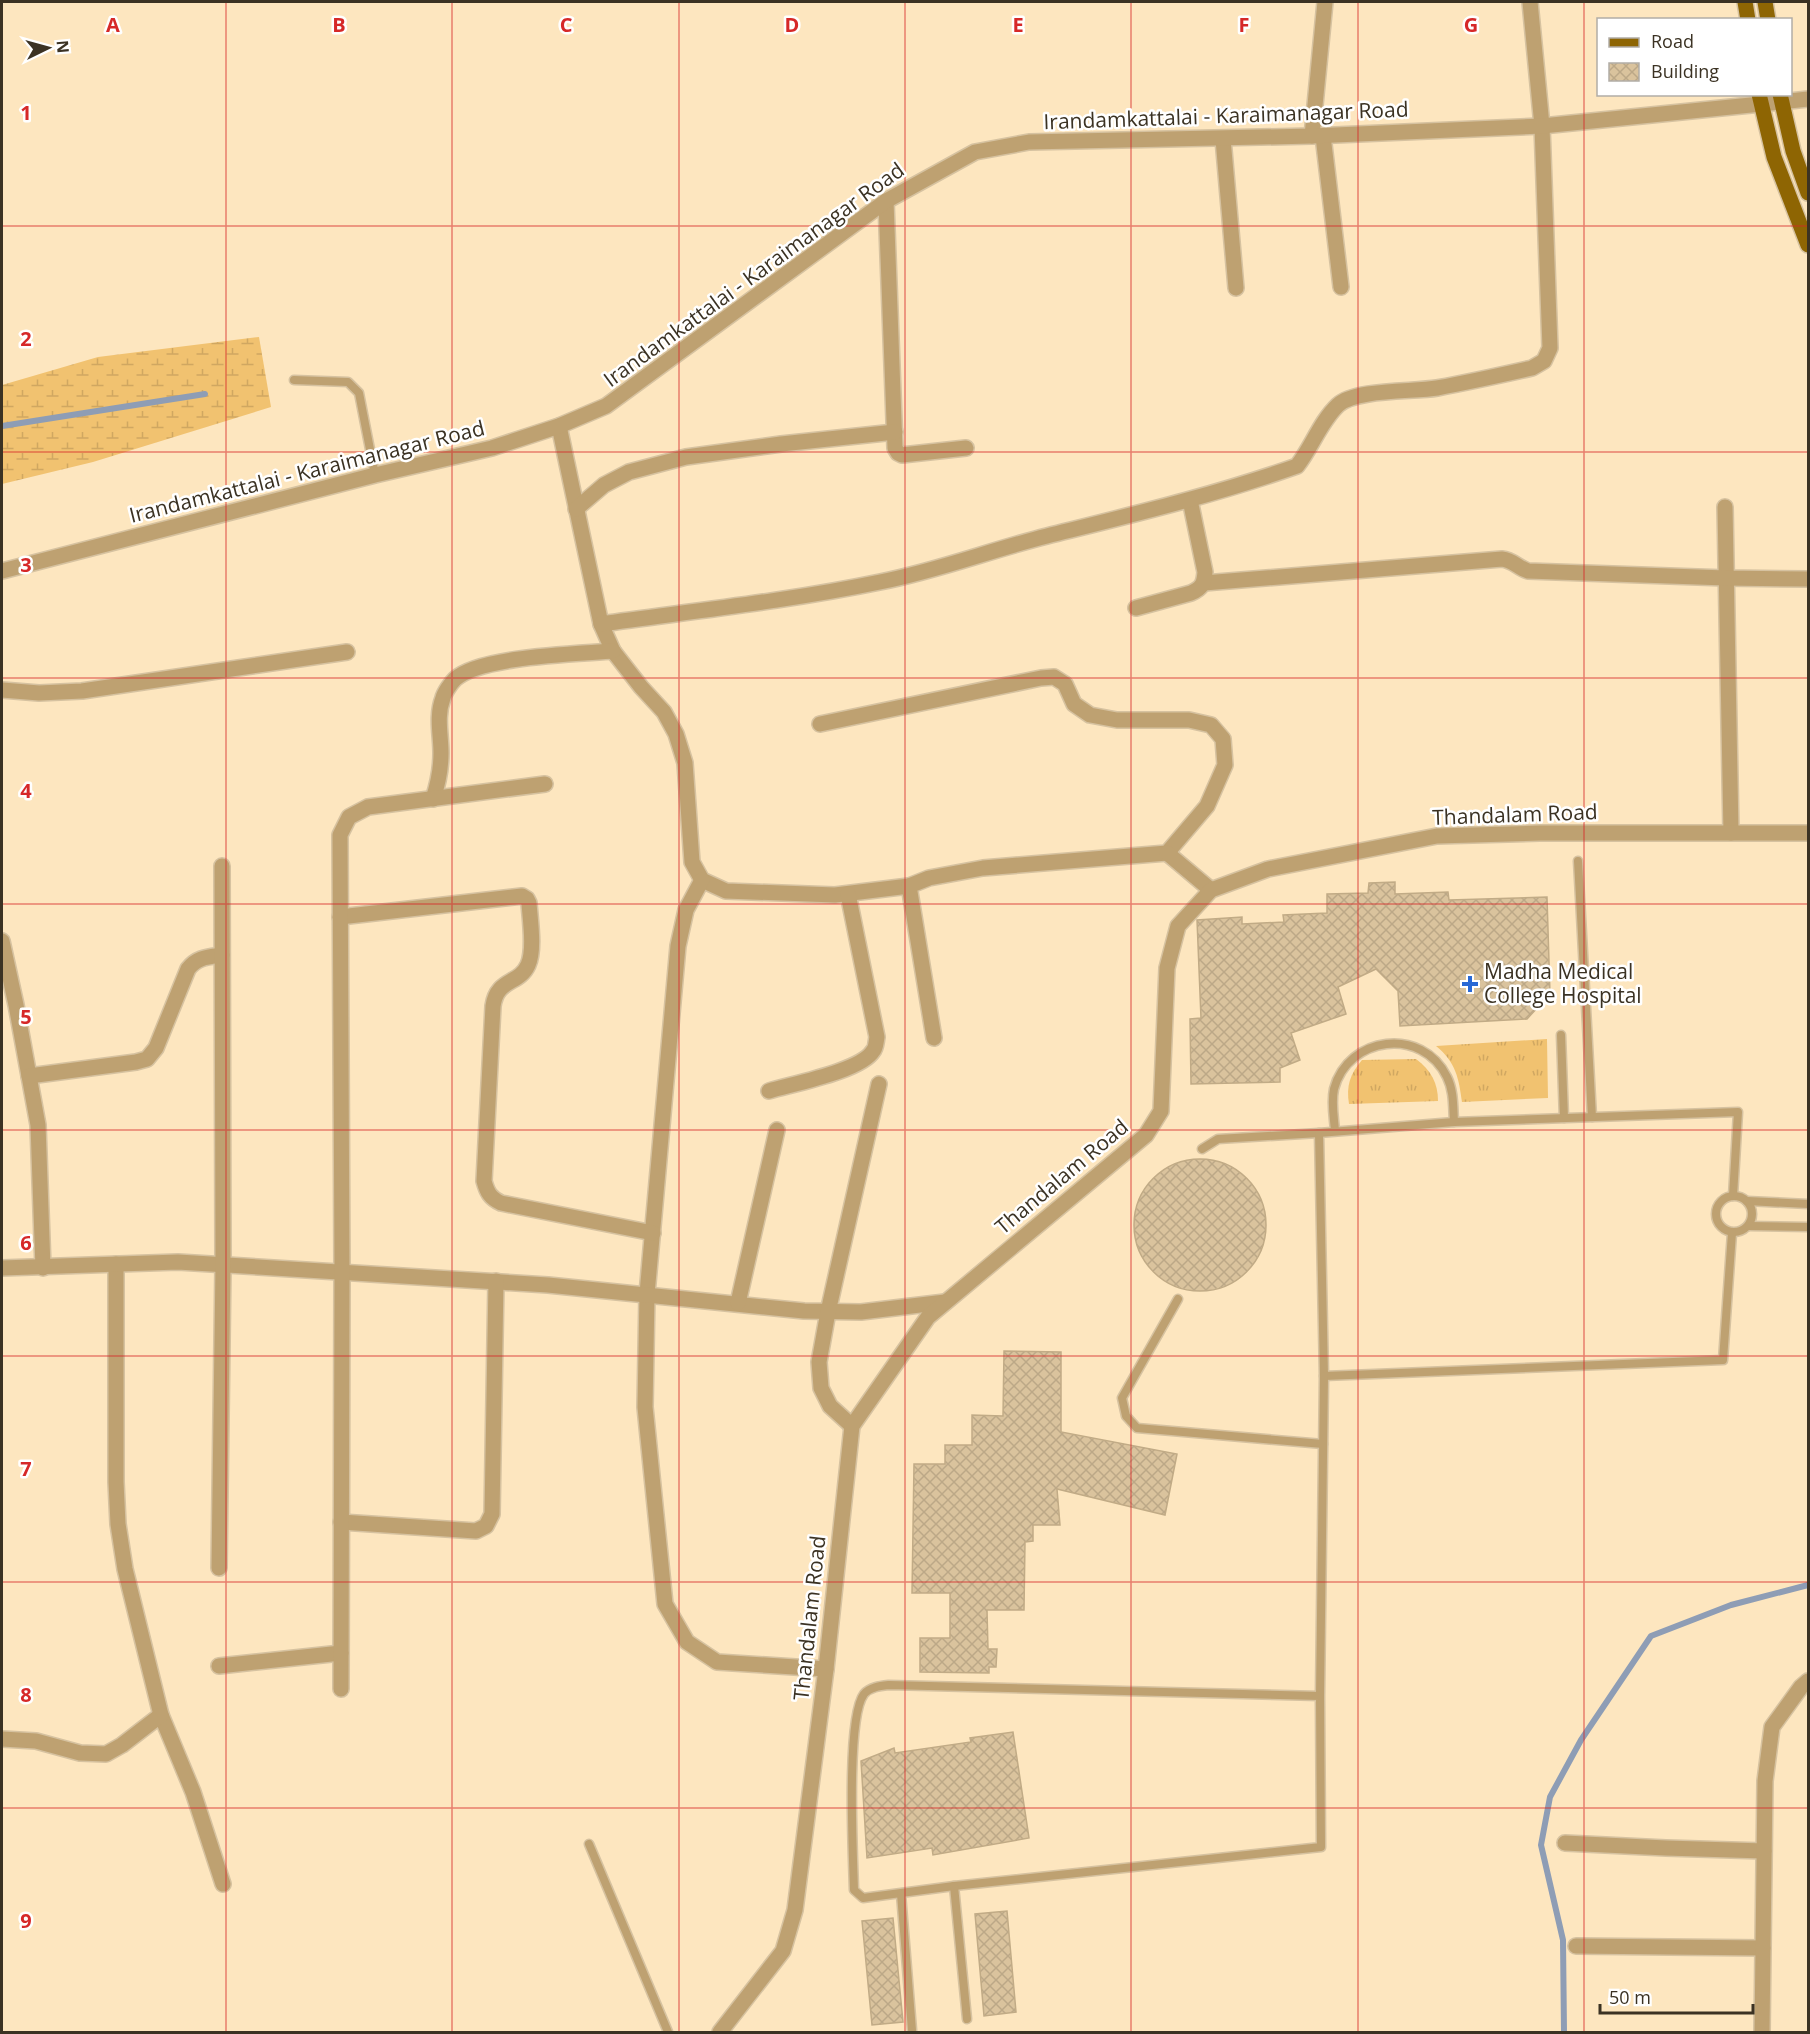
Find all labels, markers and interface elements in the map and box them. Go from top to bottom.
text: A [106,11,120,38]
text: B [332,11,346,38]
text: C [560,11,573,38]
text: D [785,11,799,38]
text: E [1012,11,1024,38]
text: F [1239,11,1249,38]
text: G [1464,11,1478,38]
north arrow [18,18,78,78]
legend [1597,18,1792,96]
text: Road [1651,29,1694,53]
text: N [51,39,74,54]
text: Building [1651,59,1719,83]
street label: Irandamkattalai - Karaimanagar Road [1043,95,1409,135]
text: 1 [20,99,32,126]
street label: Irandamkattalai - Karaimanagar Road [597,156,909,393]
text: 2 [20,325,32,352]
street label: Irandamkattalai - Karaimanagar Road [126,413,487,529]
text: 3 [20,551,32,578]
text: 4 [20,777,32,804]
street label: Thandalam Road [1432,797,1598,831]
place label: Madha Medical College Hospital [1484,957,1642,1009]
marker: Madha Medical College Hospital [1461,975,1479,993]
text: 5 [20,1003,32,1030]
street label: Thandalam Road [989,1112,1134,1240]
text: 6 [20,1229,32,1256]
text: 7 [20,1455,32,1482]
street label: Thandalam Road [786,1534,832,1702]
text: 8 [20,1681,32,1708]
text: 9 [20,1907,32,1934]
scale bar [1600,1977,1753,2015]
text: 50 m [1609,1985,1651,2009]

